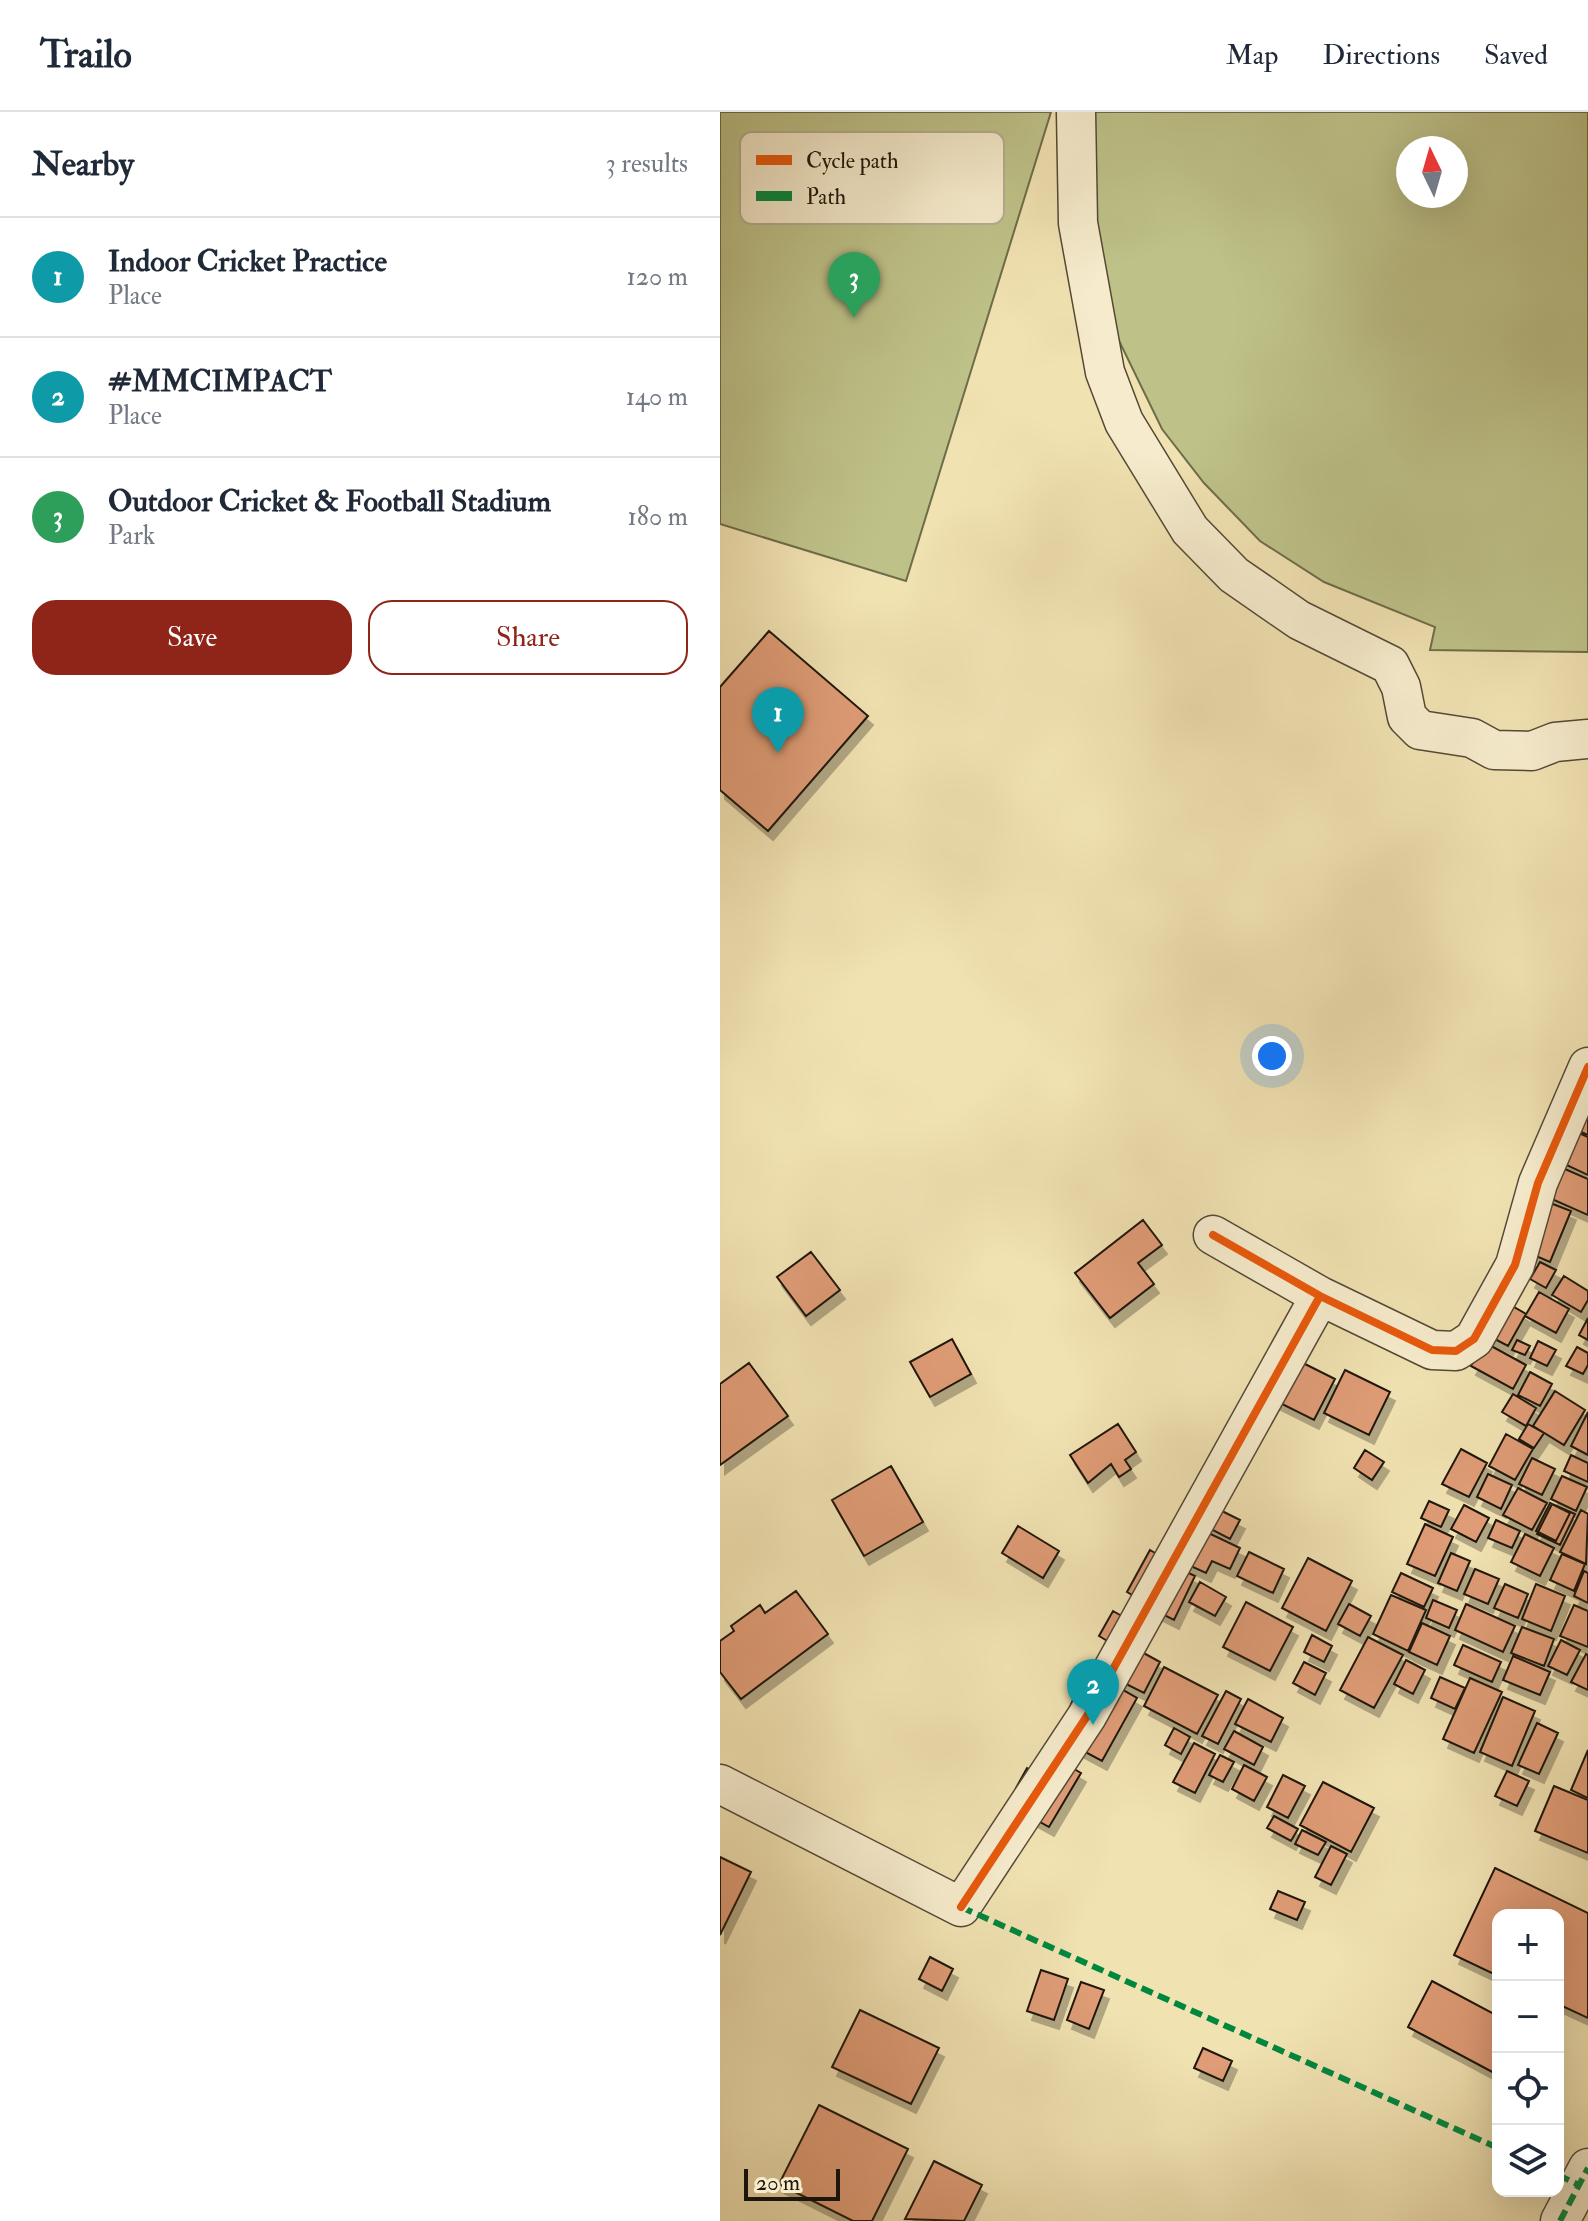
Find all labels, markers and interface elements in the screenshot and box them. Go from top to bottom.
text: Trailo [40,31,132,79]
text: Map [1226,38,1279,73]
text: Directions [1323,38,1440,73]
text: Saved [1484,38,1548,73]
legend [740,132,1004,224]
north arrow [1396,136,1468,208]
text: Nearby [32,143,134,186]
text: Cycle path [806,147,899,176]
text: 3 results [606,148,688,180]
text: Path [806,183,847,211]
text: Indoor Cricket Practice [108,243,387,280]
pin: 3 [828,252,880,318]
text: 1 [53,261,63,293]
text: 120 m [627,261,688,293]
text: Place [108,280,162,312]
text: #MMCIMPACT [108,363,332,400]
text: 2 [51,381,65,413]
text: 140 m [626,381,688,413]
text: Place [108,400,162,432]
text: Outdoor Cricket & Football Stadium [108,483,551,520]
text: 3 [53,501,63,533]
text: 180 m [628,501,688,533]
text: Park [108,520,155,552]
button: Save [32,600,352,675]
button: Share [368,600,688,675]
pin: 1 [752,687,804,753]
your location [1252,1036,1292,1076]
pin: 2 [1067,1659,1119,1725]
map controls [1492,1909,1564,2197]
button: + [1492,1909,1564,1981]
button: − [1492,1981,1564,2053]
button: locate [1492,2053,1564,2125]
button: layers [1492,2125,1564,2197]
scale bar [744,2165,840,2201]
text: 20 m [756,2169,800,2197]

